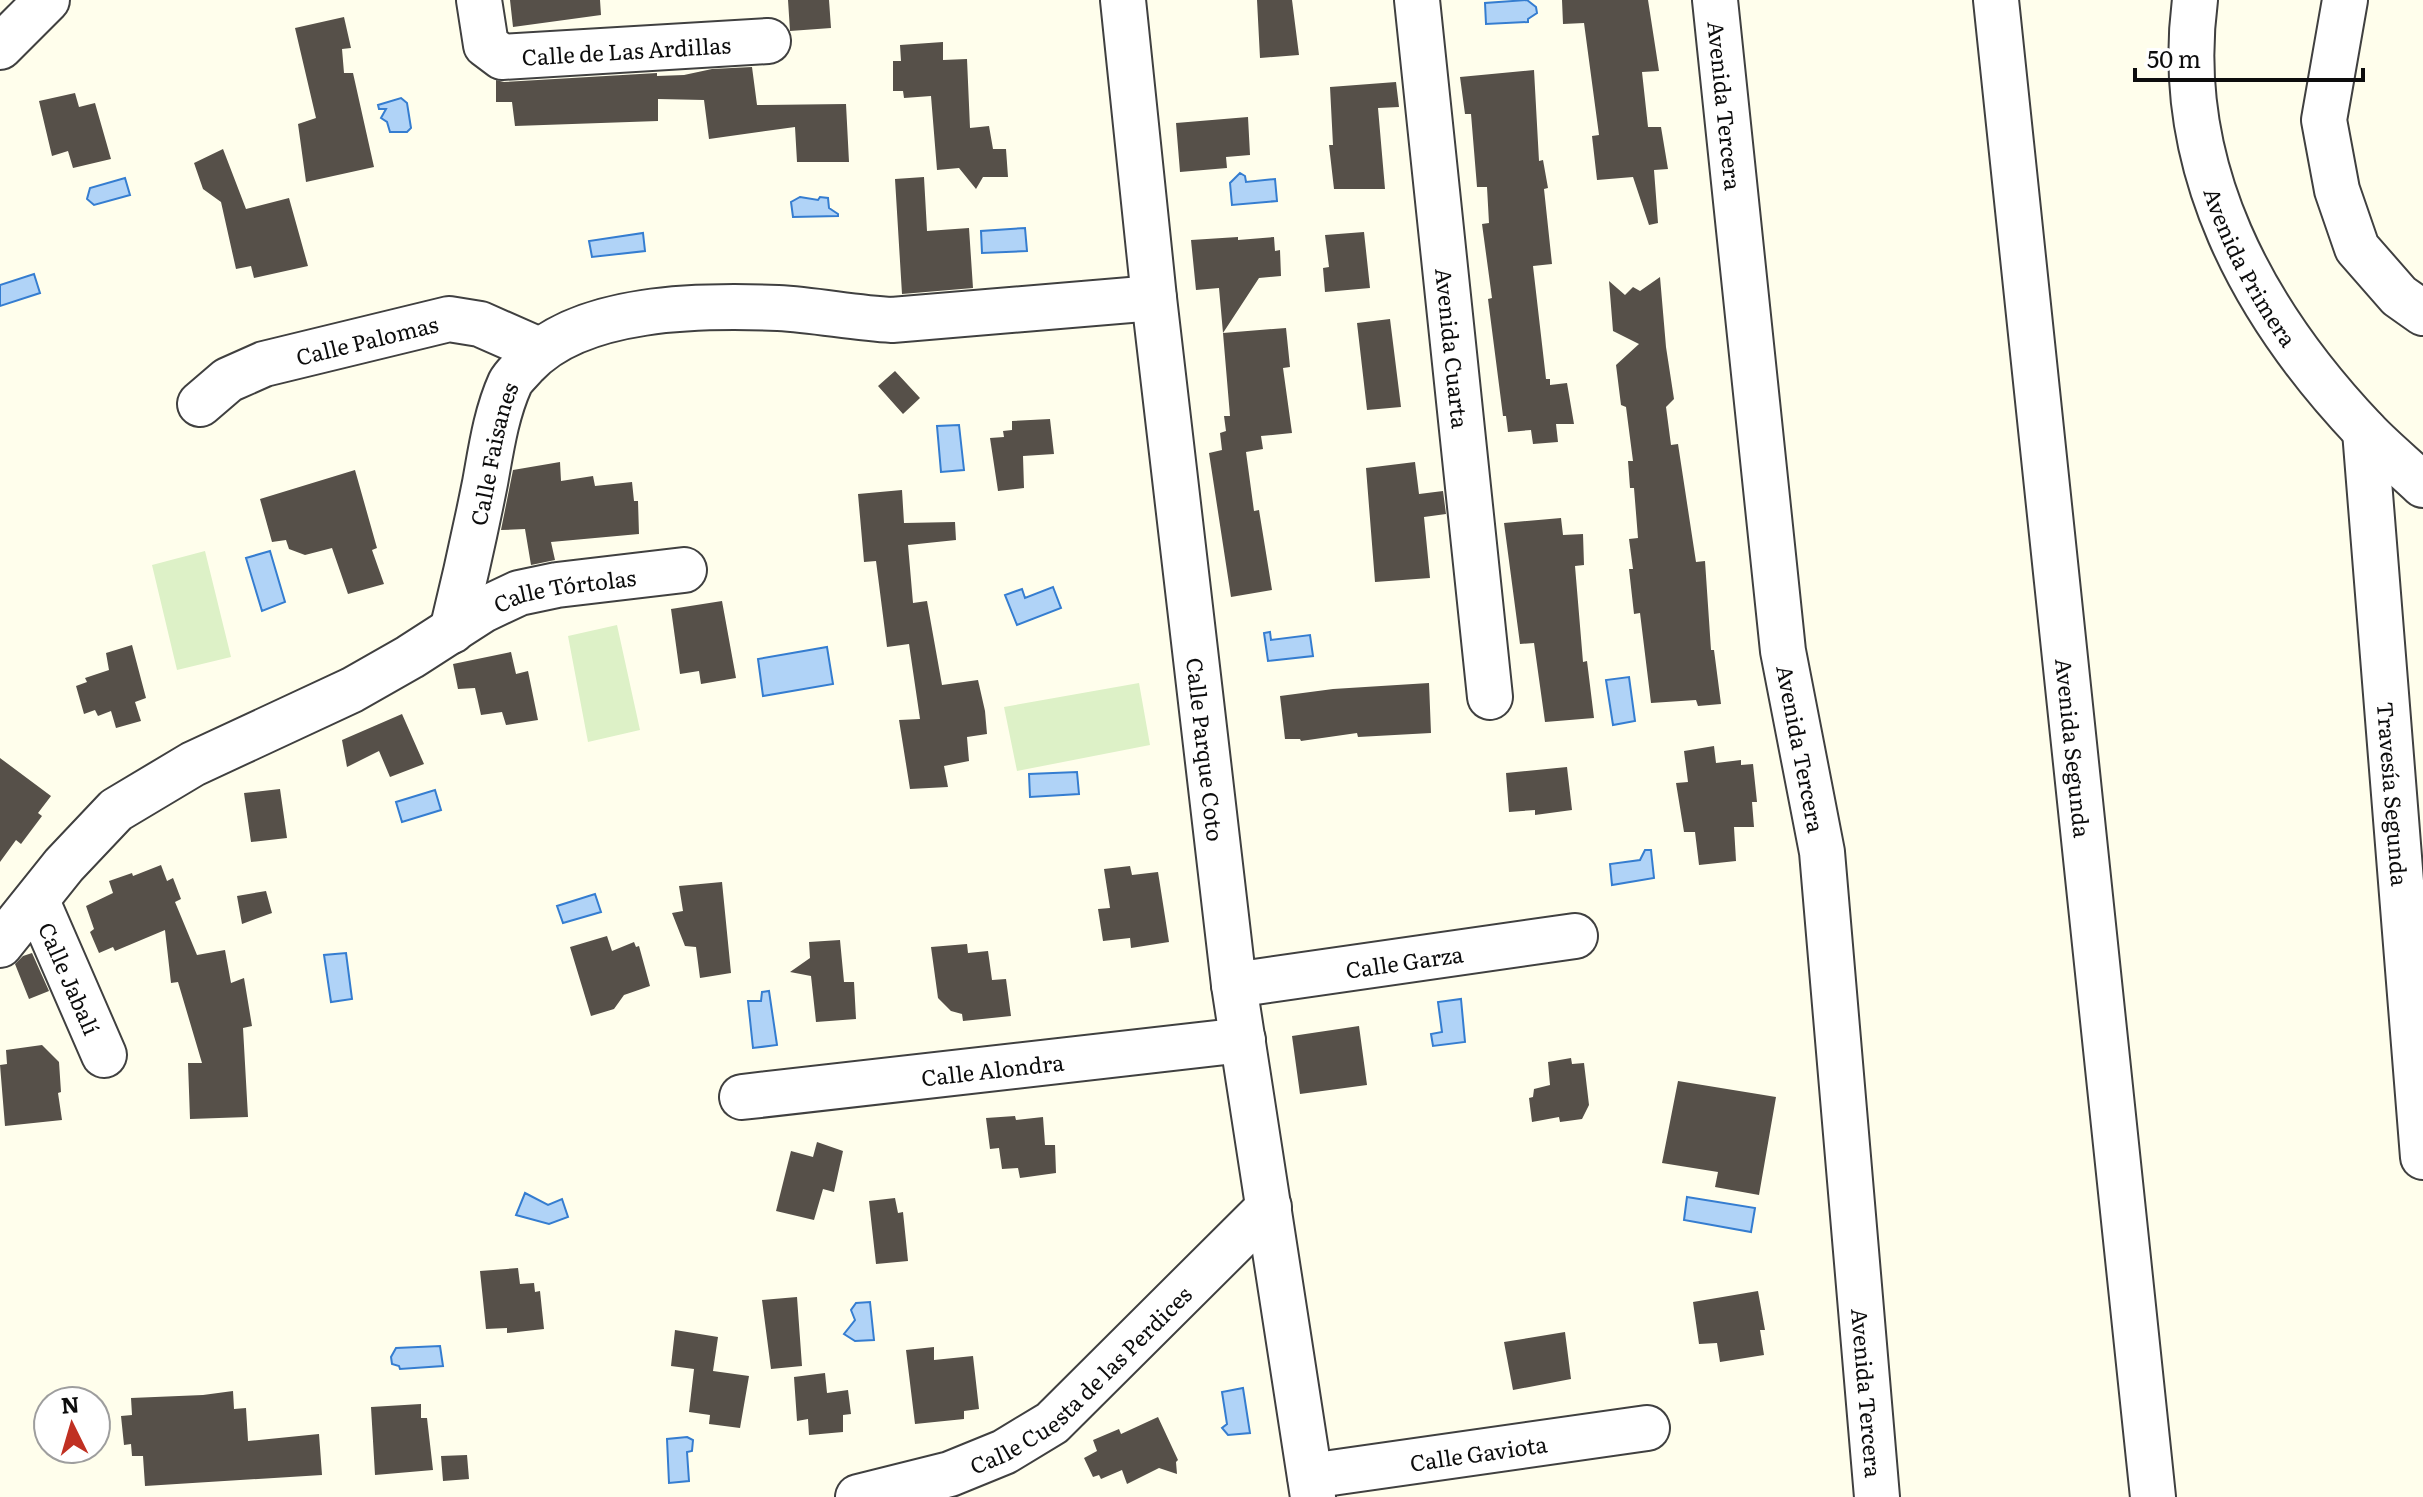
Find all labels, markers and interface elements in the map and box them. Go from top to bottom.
street label: Avenida Tercera [1701,19,1751,192]
street label: Calle de Las Ardillas [521,27,732,72]
scale bar [2135,32,2363,82]
text: 50 m [2147,40,2201,75]
street label: Avenida Primera [2197,183,2306,353]
street label: Avenida Cuarta [1429,266,1478,430]
street label: Calle Palomas [292,306,441,372]
street label: Calle Faisanes [460,376,525,528]
street label: Calle Tórtolas [487,559,638,620]
street label: Calle Parque Coto [1179,656,1234,843]
street label: Avenida Segunda [2049,657,2100,839]
street label: Avenida Tercera [1770,662,1834,835]
street label: Travesía Segunda [2370,700,2418,887]
street label: Calle Jabalí [31,916,110,1040]
street label: Calle Garza [1343,936,1465,985]
street label: Calle Alondra [919,1044,1066,1093]
street label: Calle Cuesta de las Perdices [964,1277,1198,1481]
street label: Avenida Tercera [1844,1307,1892,1479]
north arrow [32,1385,112,1465]
text: N [59,1386,81,1421]
street label: Calle Gaviota [1407,1426,1549,1478]

